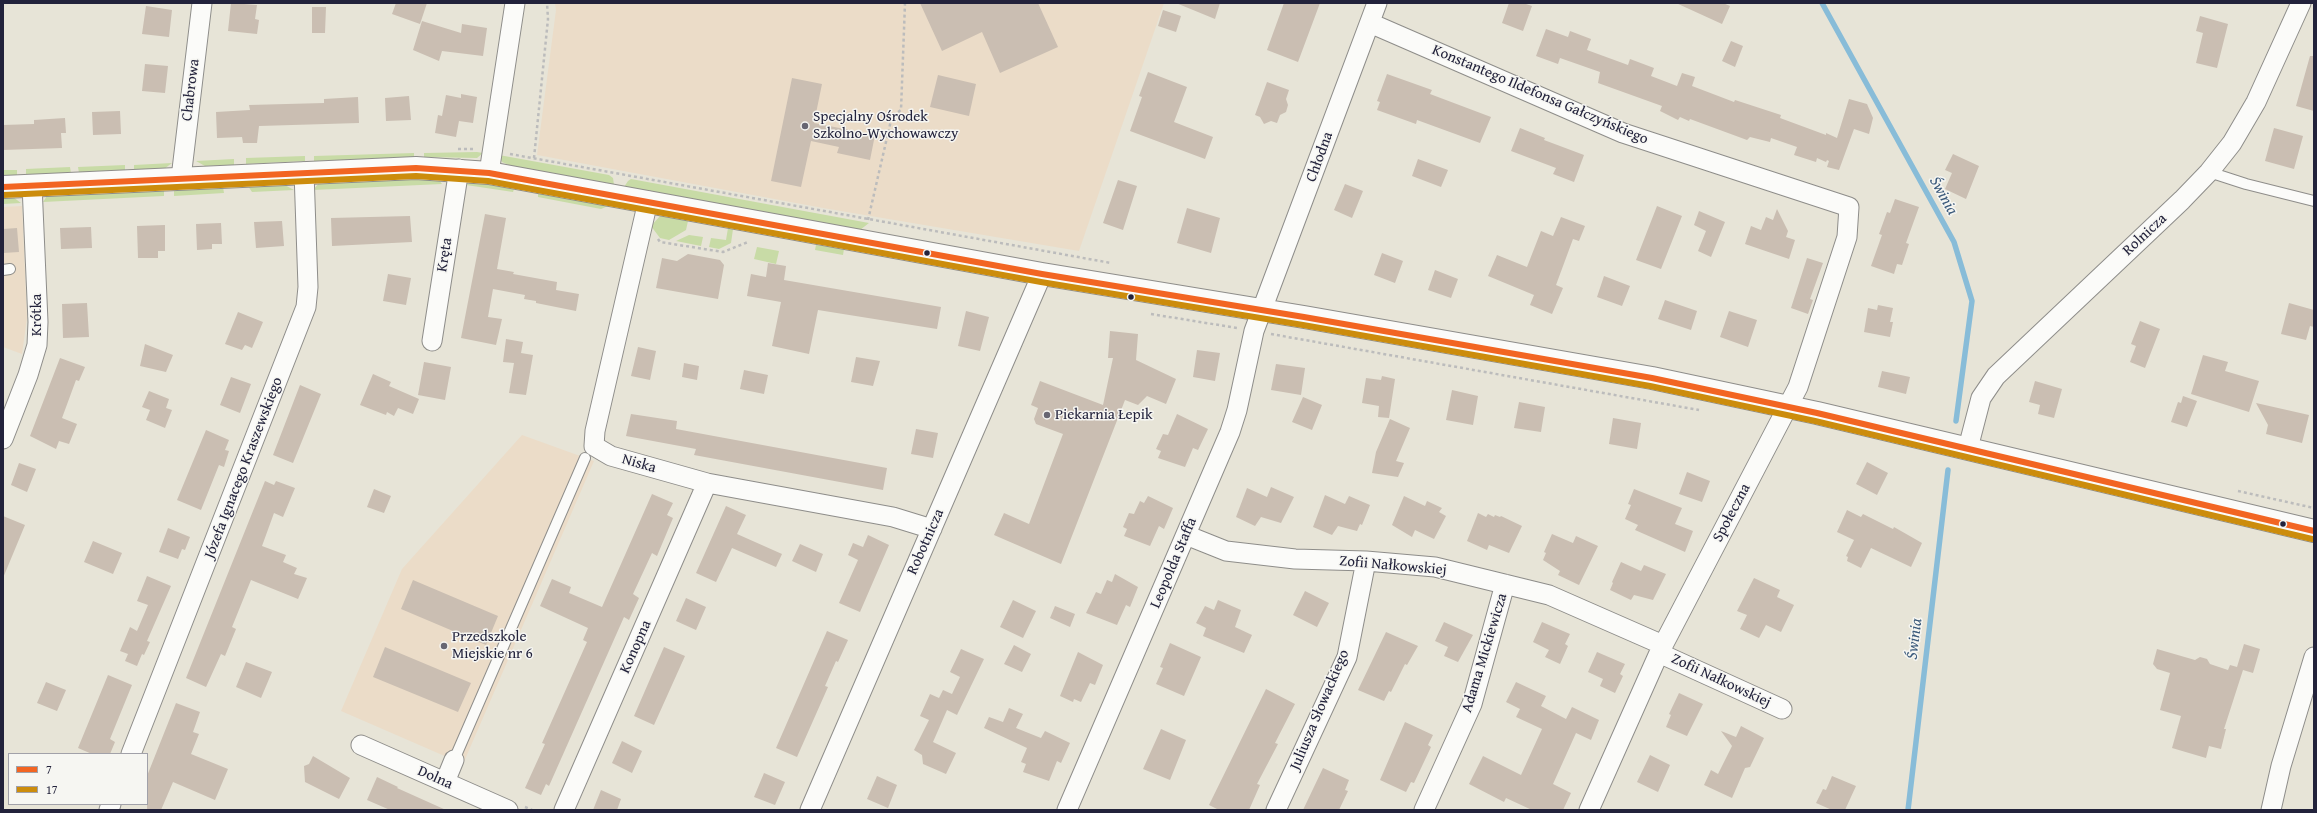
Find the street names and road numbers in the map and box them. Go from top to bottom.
street label: Konstantego Ildefonsa Gałczyńskiego [1429,41,1651,149]
street label: Chabrowa [178,58,204,122]
street label: Chłodna [1303,129,1337,185]
street label: Rolnicza [2119,210,2171,260]
street label: Kręta [433,237,457,273]
street label: Krótka [28,294,46,336]
street label: Józefa Ignacego Kraszewskiego [201,375,287,561]
street label: Niska [620,451,658,477]
street label: Społeczna [1709,481,1755,545]
street label: Robotnicza [904,506,948,578]
street label: Leopolda Staffa [1147,515,1201,611]
street label: Zofii Nałkowskiej [1339,552,1447,580]
street label: Adama Mickiewicza [1458,591,1512,715]
street label: Konopna [616,618,656,676]
street label: Juliusza Słowackiego [1286,647,1354,773]
street label: Zofii Nałkowskiej [1668,650,1774,712]
street label: Dolna [415,762,455,794]

